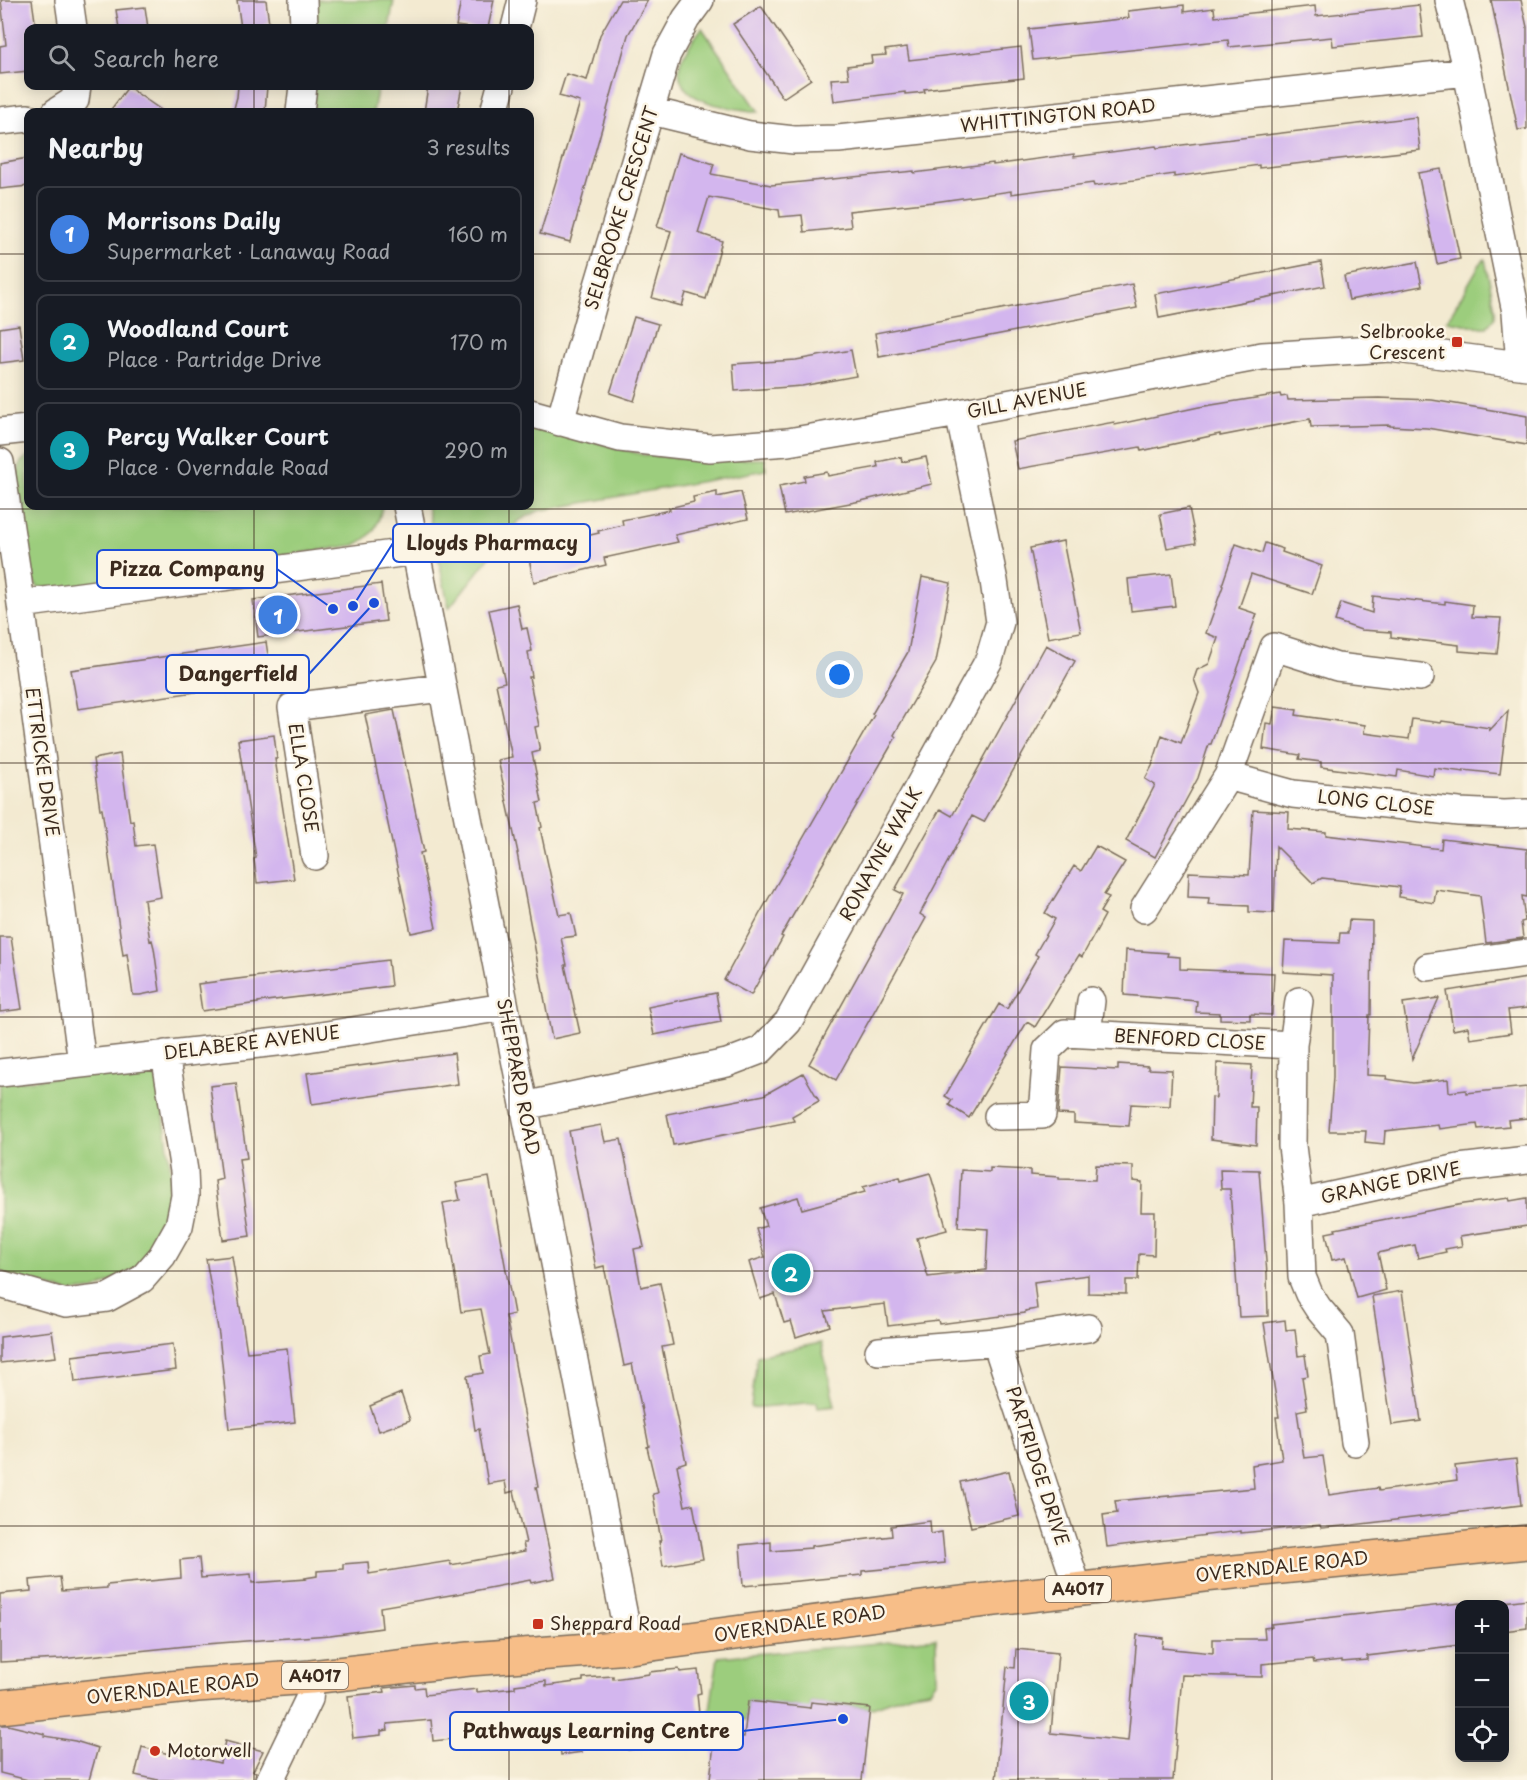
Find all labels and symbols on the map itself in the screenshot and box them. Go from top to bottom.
street label: WHITTINGTON ROAD [959,91,1157,138]
street label: SELBROOKE CRESCENT [577,102,665,313]
place label: Selbrooke Crescent [1359,317,1445,365]
marker: Selbrooke Crescent [1450,335,1464,349]
street label: GILL AVENUE [964,375,1089,424]
callout: Lloyds Pharmacy [393,524,590,562]
text: Lloyds Pharmacy [406,527,578,557]
callout: Pizza Company [97,550,277,588]
text: Pizza Company [109,553,265,583]
pin: 1 [258,592,298,638]
callout: Dangerfield [166,655,309,693]
text: Dangerfield [178,658,298,688]
your location [825,660,854,689]
street label: ETTRICKE DRIVE [20,685,67,838]
street label: ELLA CLOSE [282,721,326,835]
street label: RONAYNE WALK [832,781,928,925]
street label: LONG CLOSE [1316,782,1436,821]
street label: SHEPPARD ROAD [491,996,548,1157]
street label: DELABERE AVENUE [162,1017,341,1066]
street label: BENFORD CLOSE [1113,1021,1267,1056]
street label: GRANGE DRIVE [1318,1154,1463,1210]
pin: 2 [772,1250,810,1296]
street label: PARTRIDGE DRIVE [1000,1382,1077,1549]
street label: OVERNDALE ROAD [1194,1543,1370,1588]
road number: A4017 [1045,1576,1111,1602]
street label: OVERNDALE ROAD [712,1597,888,1648]
place label: Sheppard Road [550,1609,681,1636]
marker: Sheppard Road [531,1617,545,1631]
road number: A4017 [282,1663,348,1689]
street label: OVERNDALE ROAD [85,1665,261,1710]
pin: 3 [1010,1678,1048,1724]
callout: Pathways Learning Centre [450,1712,743,1750]
text: Pathways Learning Centre [462,1715,730,1745]
place label: Motorwell [167,1736,252,1763]
marker: Motorwell [148,1744,162,1758]

